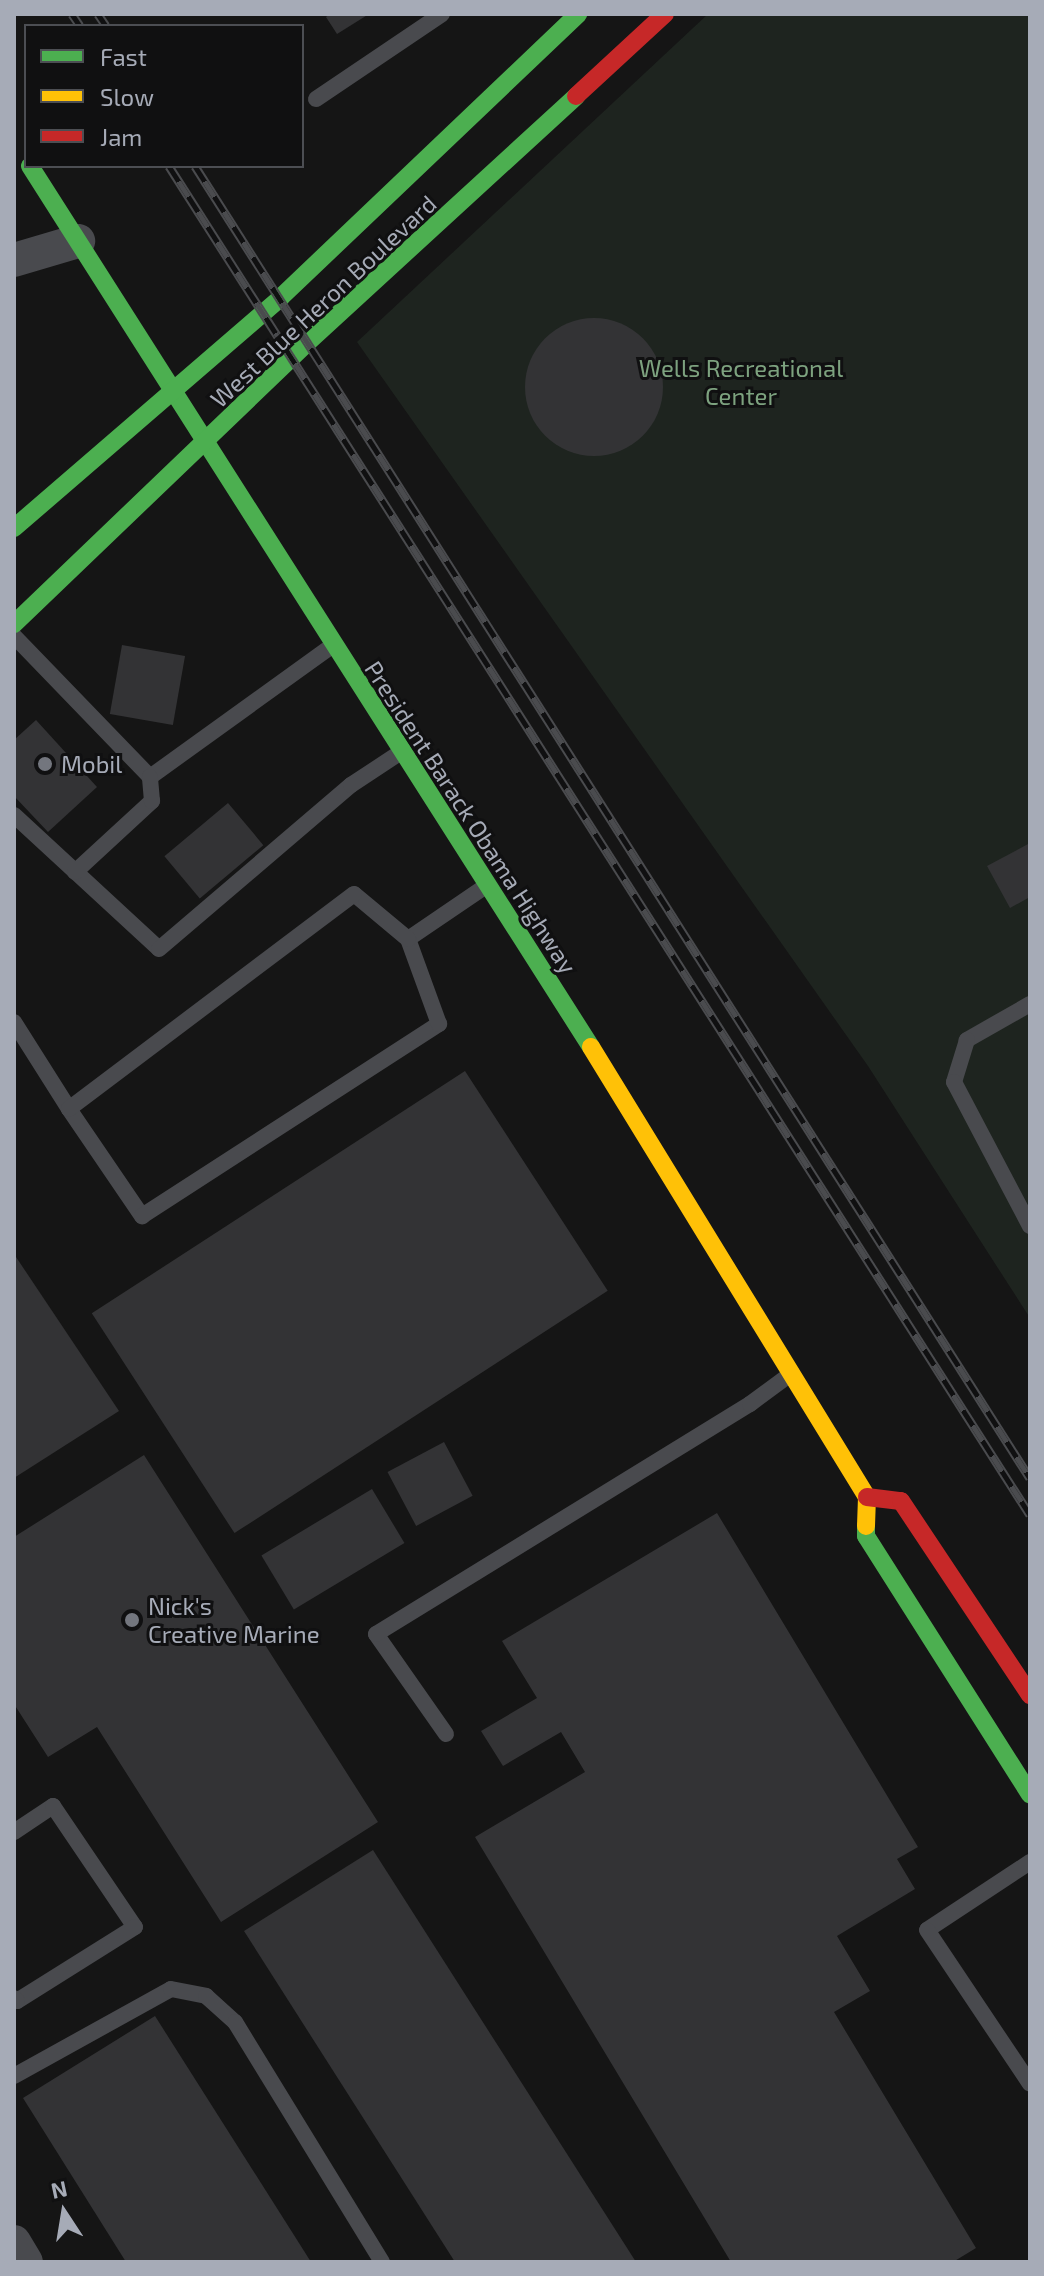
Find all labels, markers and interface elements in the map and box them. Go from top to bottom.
legend [24,24,304,168]
text: Fast [100,42,147,71]
text: Slow [100,82,154,111]
text: Jam [100,122,142,151]
street label: West Blue Heron Boulevard [204,189,442,413]
park label: Wells Recreational Center [639,354,843,410]
street label: President Barack Obama Highway [359,655,583,979]
place label: Mobil [61,750,122,778]
marker: Mobil [36,755,54,773]
place label: Nick's Creative Marine [148,1592,320,1648]
marker: Nick's Creative Marine [123,1611,141,1629]
north arrow [24,2172,104,2252]
text: N [49,2174,69,2203]

